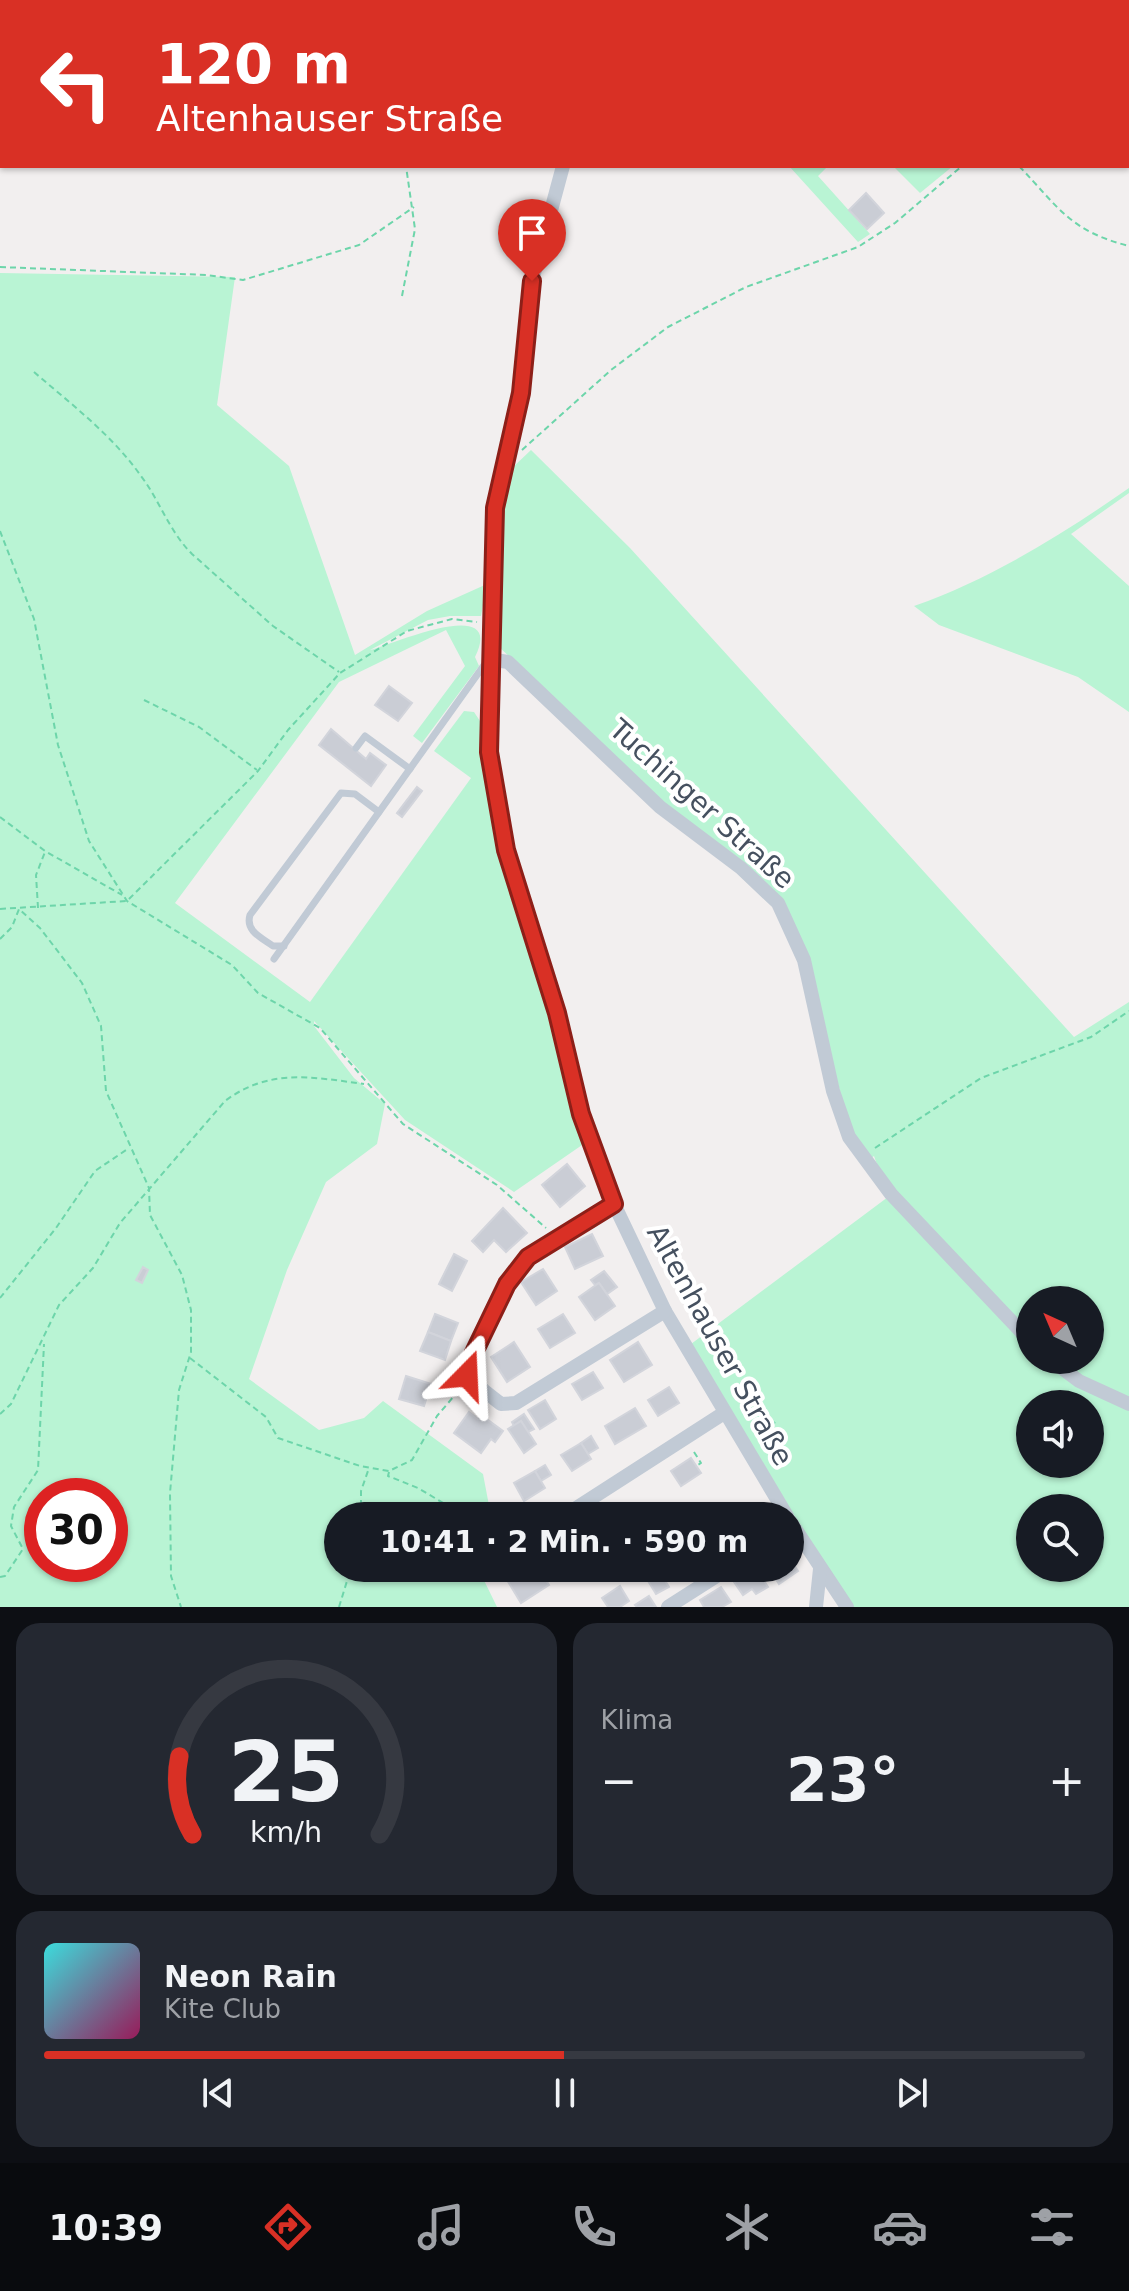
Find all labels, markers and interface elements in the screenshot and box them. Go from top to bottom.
text: 120 m [156,31,351,96]
icon: left [24,32,128,136]
text: Altenhauser Straße [156,98,503,139]
pin [498,199,566,281]
icon: arrive [510,211,554,255]
street label: Tuchinger Straße [602,712,801,896]
street label: Altenhauser Straße [640,1219,800,1471]
north arrow [1016,1286,1104,1374]
map controls [1016,1286,1104,1582]
position arrow [425,1333,509,1417]
button: sound [1016,1390,1104,1478]
speed limit sign: 30 [24,1478,128,1582]
button: search [1016,1494,1104,1582]
text: 10:41 · 2 Min. · 590 m [380,1524,748,1559]
text: Klima [601,1705,673,1735]
text: 25 [228,1724,344,1821]
text: 23° [786,1745,900,1815]
text: − [601,1755,637,1806]
text: + [1048,1755,1085,1806]
text: km/h [250,1815,322,1849]
text: Neon Rain [164,1959,337,1994]
text: Kite Club [164,1994,281,2024]
icon: previous [196,2071,240,2115]
icon: pause [543,2071,587,2115]
icon: next [890,2071,934,2115]
icon: directions [260,2199,316,2255]
icon: music [413,2199,469,2255]
icon: phone [566,2199,622,2255]
icon: climate [719,2199,775,2255]
icon: car [872,2199,928,2255]
icon: filters [1024,2199,1080,2255]
text: 10:39 [48,2207,163,2248]

